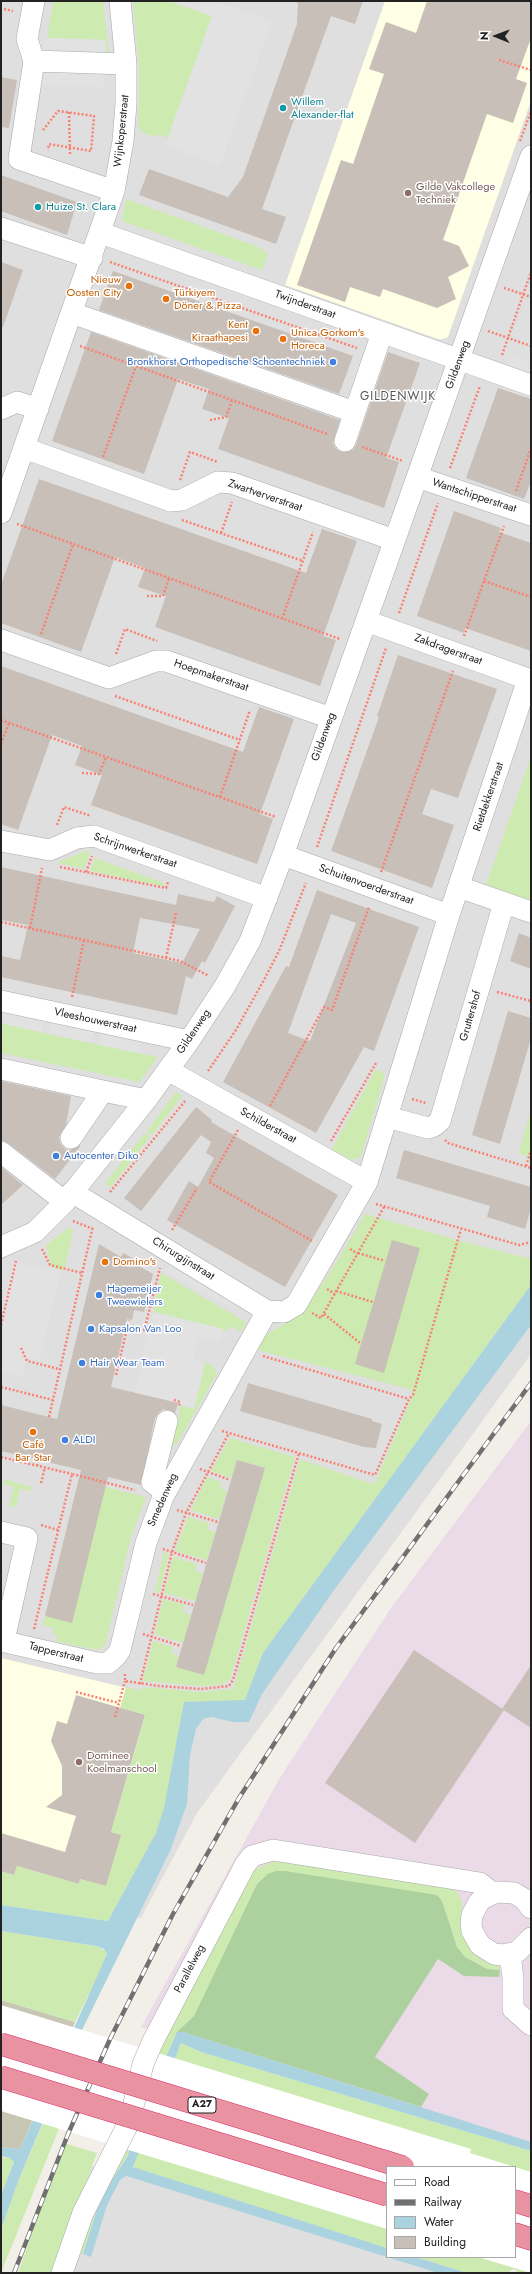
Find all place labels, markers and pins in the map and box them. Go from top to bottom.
place label: Willem Alexander-flat [291,95,354,121]
marker: Willem Alexander-flat [278,103,288,113]
place label: Gilde Vakcollege Techniek [416,180,495,206]
marker: Gilde Vakcollege Techniek [403,188,413,198]
place label: Huize St. Clara [46,200,116,214]
marker: Huize St. Clara [33,202,43,212]
place label: Nieuw Oosten City [67,273,121,299]
marker: Nieuw Oosten City [124,281,134,291]
place label: Türkiyem Döner & Pizza [174,286,241,312]
marker: Türkiyem Döner & Pizza [161,294,171,304]
place label: Kent Kiraathapesi [192,318,248,344]
marker: Kent Kiraathapesi [251,326,261,336]
place label: Unica Gorkom's Horeca [291,326,364,352]
marker: Unica Gorkom's Horeca [278,334,288,344]
place label: Bronkhorst Orthopedische Schoentechniek [127,355,325,369]
marker: Bronkhorst Orthopedische Schoentechniek [328,357,338,367]
place label: Autocenter Diko [64,1149,139,1163]
marker: Autocenter Diko [51,1151,61,1161]
place label: Domino's [113,1255,156,1269]
marker: Domino's [100,1257,110,1267]
place label: Hagemeijer Tweewielers [107,1282,163,1308]
marker: Hagemeijer Tweewielers [94,1290,104,1300]
place label: Kapsalon Van Loo [99,1322,182,1336]
marker: Kapsalon Van Loo [86,1324,96,1334]
place label: Hair Wear Team [90,1356,165,1370]
marker: Hair Wear Team [77,1358,87,1368]
marker: Café Bar Star [28,1427,38,1437]
place label: ALDI [73,1433,95,1447]
marker: ALDI [60,1435,70,1445]
place label: Café Bar Star [15,1438,51,1464]
place label: Dominee Koelmanschool [87,1749,157,1775]
marker: Dominee Koelmanschool [74,1757,84,1767]

